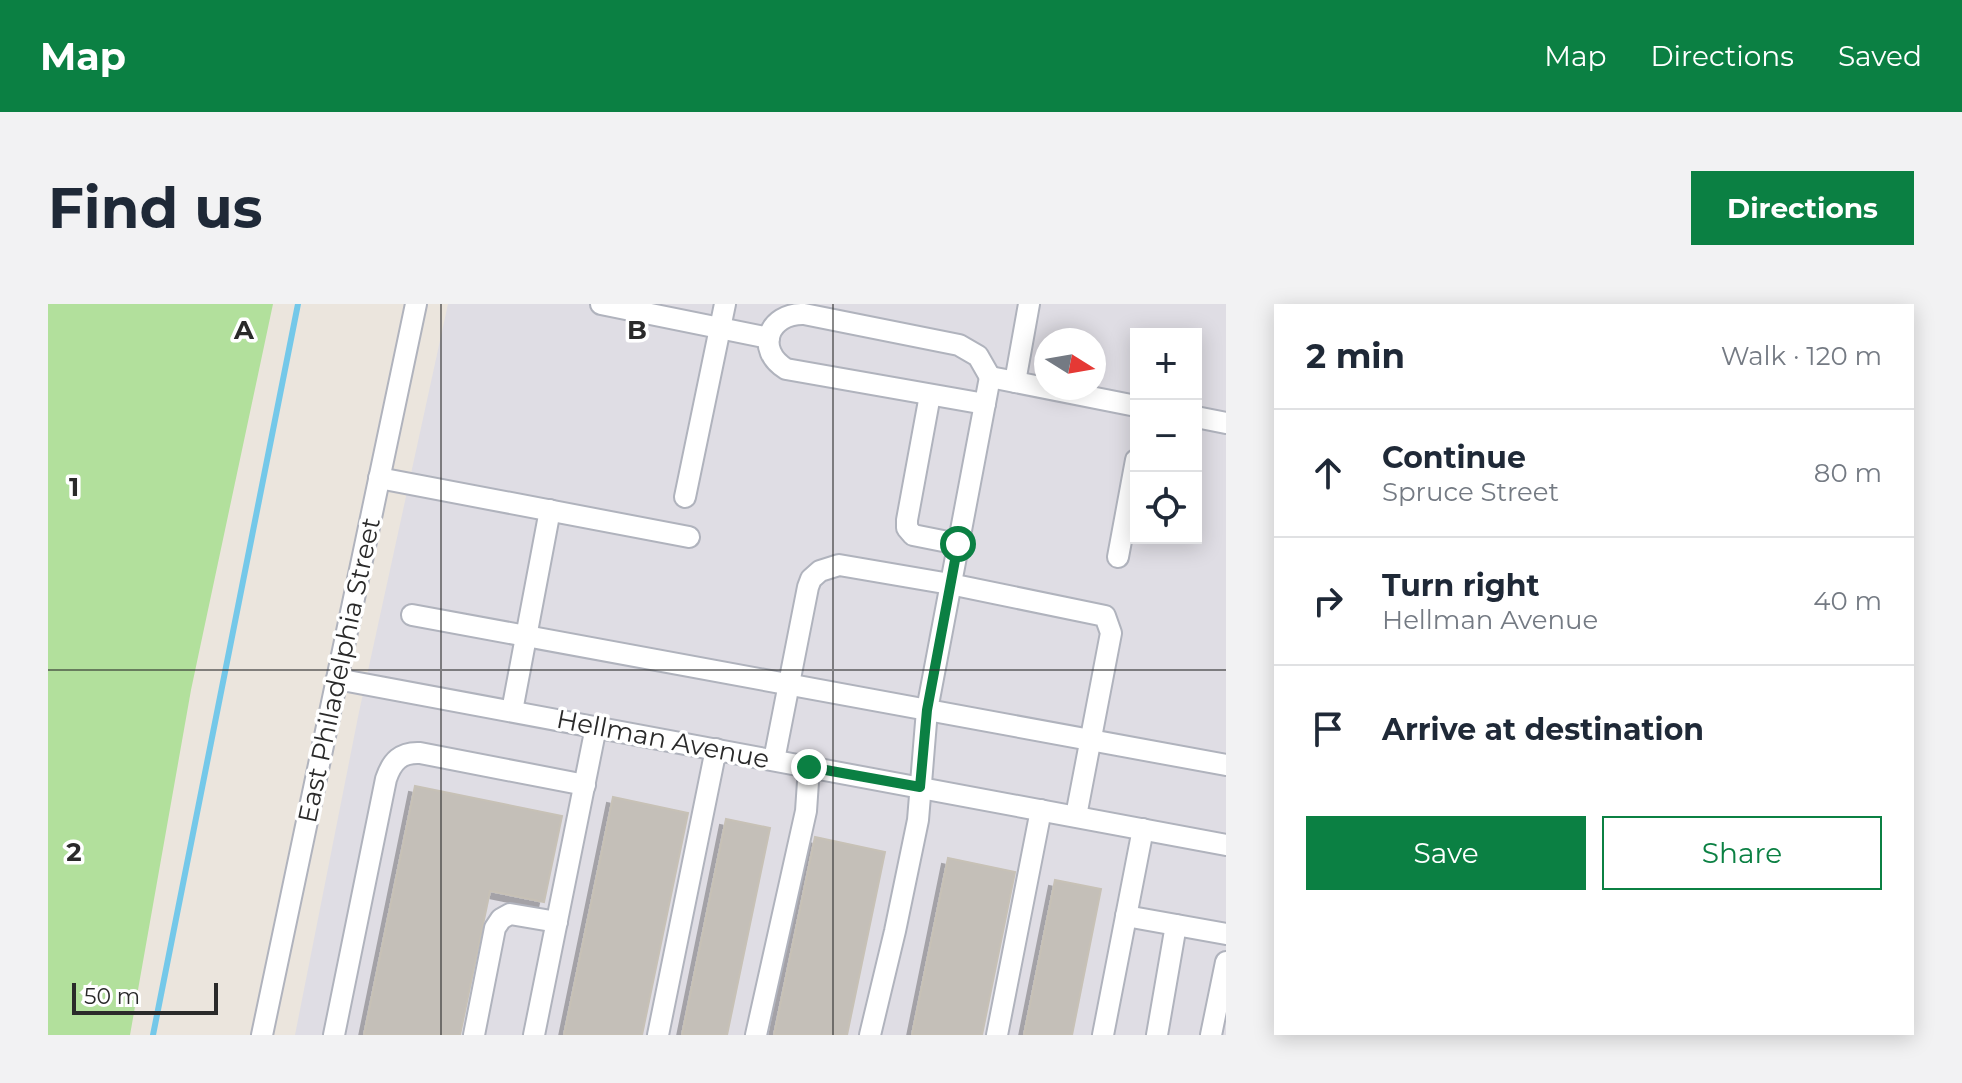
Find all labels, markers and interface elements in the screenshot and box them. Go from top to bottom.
text: Map [40,33,126,80]
text: Map [1544,39,1606,73]
text: Directions [1650,39,1794,73]
text: Saved [1838,39,1922,73]
button: Directions [1691,171,1914,245]
text: Find us [48,174,262,242]
text: A [233,314,255,346]
text: B [627,314,647,346]
north arrow [1034,328,1106,400]
map controls [1130,328,1202,544]
button: + [1130,328,1202,400]
text: 2 min [1306,335,1405,377]
text: Walk · 120 m [1721,340,1882,372]
button: − [1130,400,1202,472]
text: Continue [1382,439,1526,476]
icon: ahead [1306,451,1350,495]
text: 80 m [1814,457,1882,489]
text: 1 [69,471,79,503]
button: locate [1130,472,1202,544]
text: Spruce Street [1382,476,1559,508]
street label: East Philadelphia Street [291,514,387,826]
route start [940,526,976,562]
text: Turn right [1382,567,1539,604]
icon: right [1306,579,1350,623]
text: 40 m [1813,585,1882,617]
text: Hellman Avenue [1382,604,1598,636]
street label: Hellman Avenue [554,703,772,775]
icon: arrive [1306,707,1350,751]
text: Arrive at destination [1382,711,1704,748]
route end [791,749,827,785]
button: Save [1306,816,1586,890]
button: Share [1602,816,1882,890]
text: 2 [66,836,82,868]
scale bar [72,979,218,1015]
text: 50 m [84,983,140,1010]

